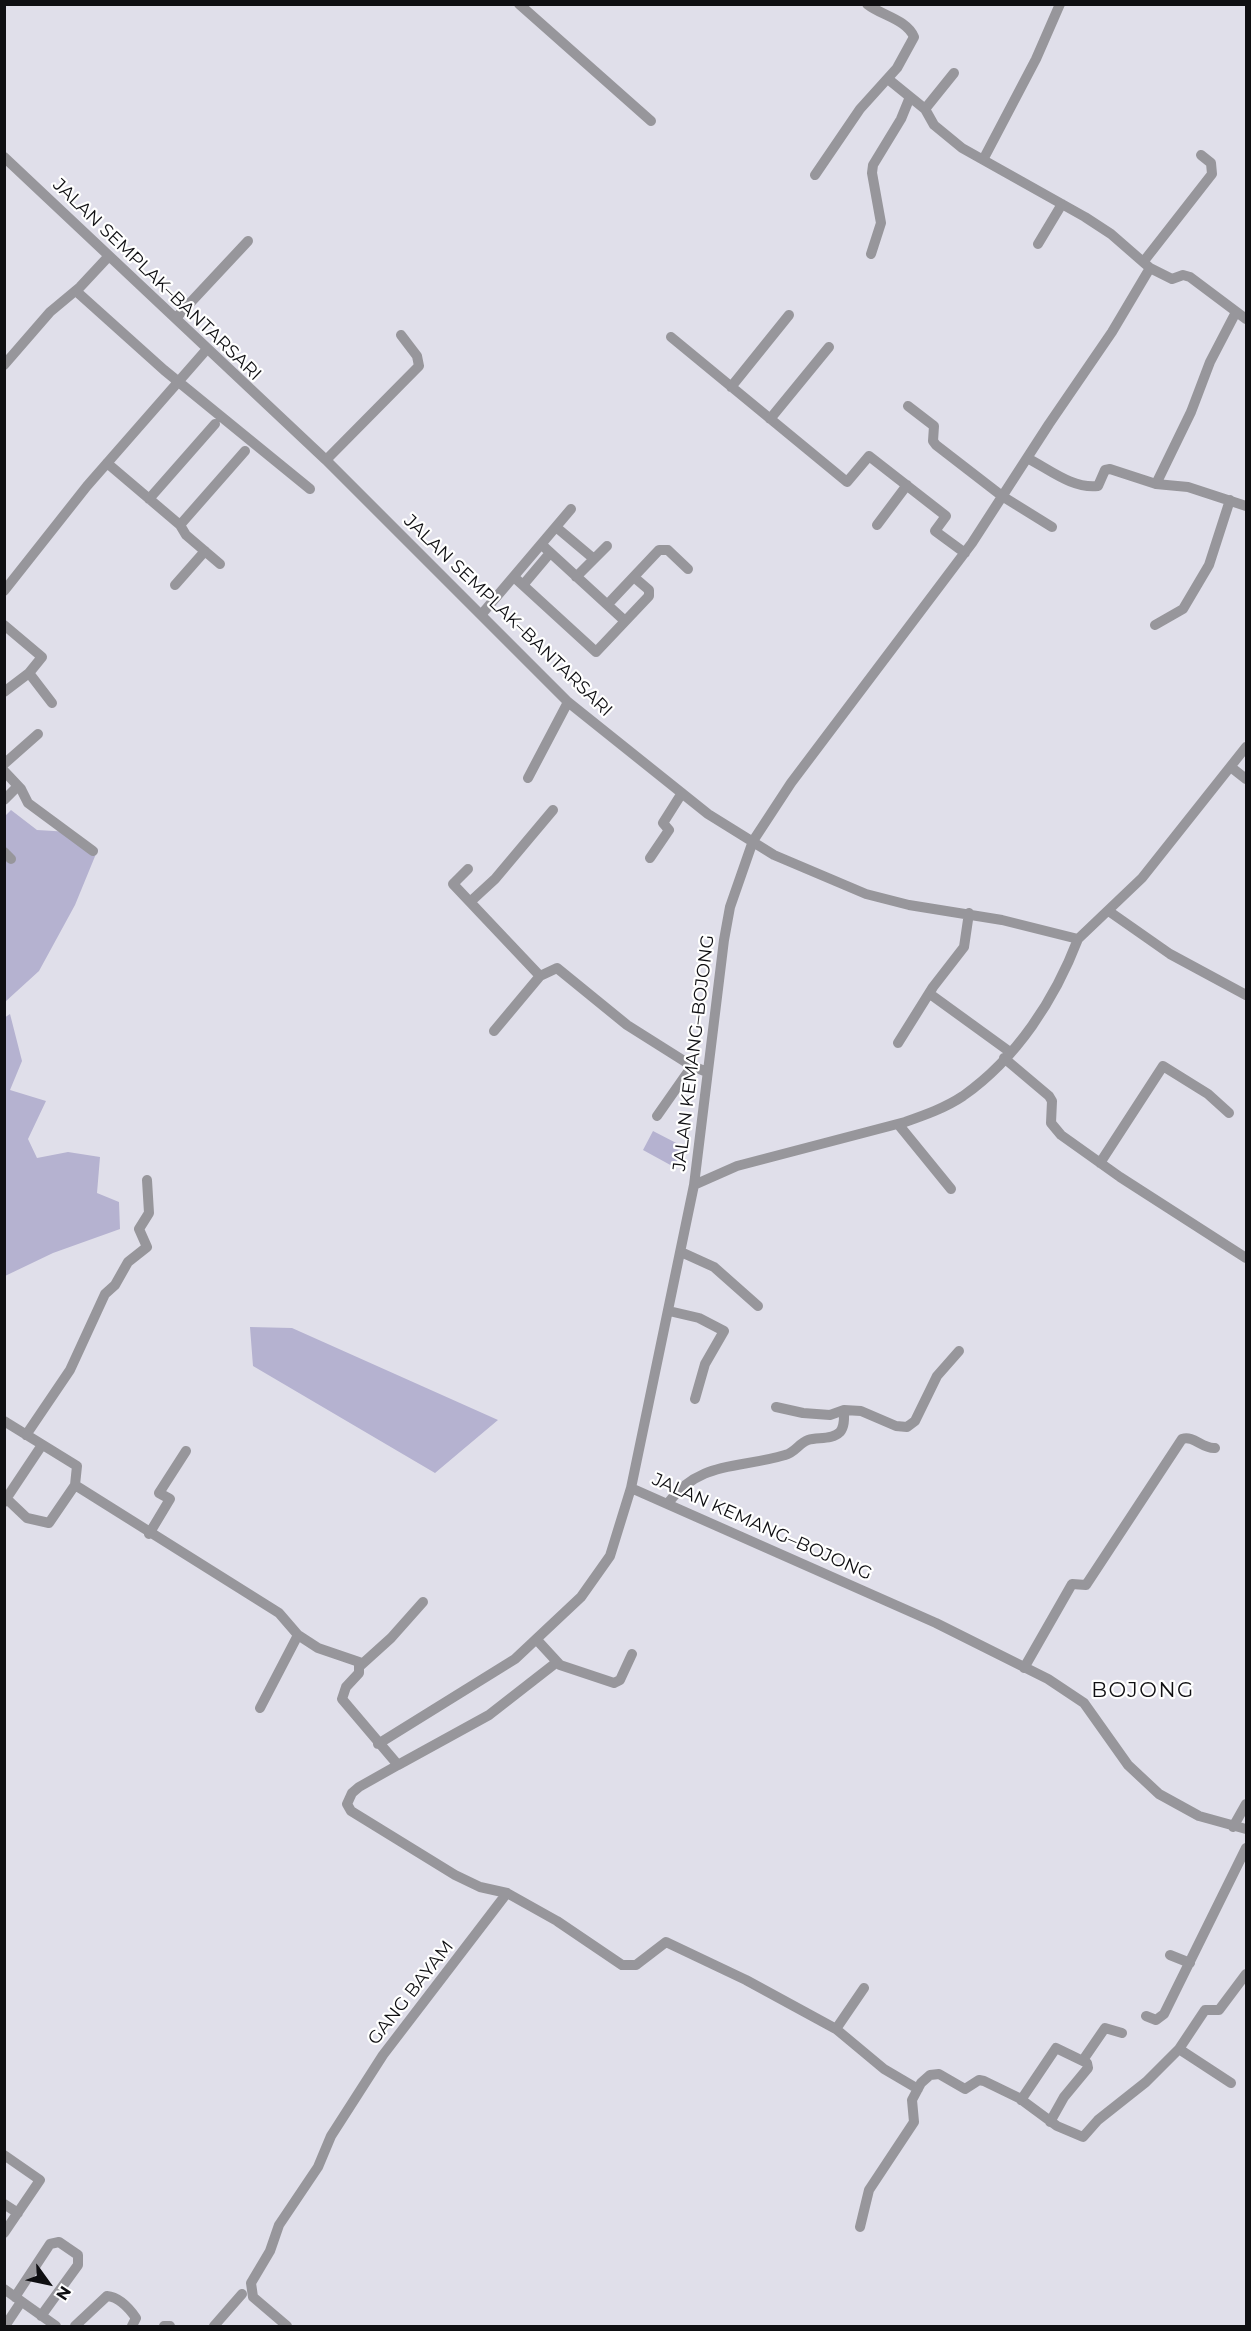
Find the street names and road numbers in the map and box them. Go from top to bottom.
street label: JALAN SEMPLAK–BANTARSARI [48,175,266,385]
street label: JALAN SEMPLAK–BANTARSARI [399,511,617,721]
street label: JALAN KEMANG–BOJONG [669,934,719,1172]
street label: JALAN KEMANG–BOJONG [649,1469,875,1585]
street label: GANG BAYAM [364,1937,458,2049]

